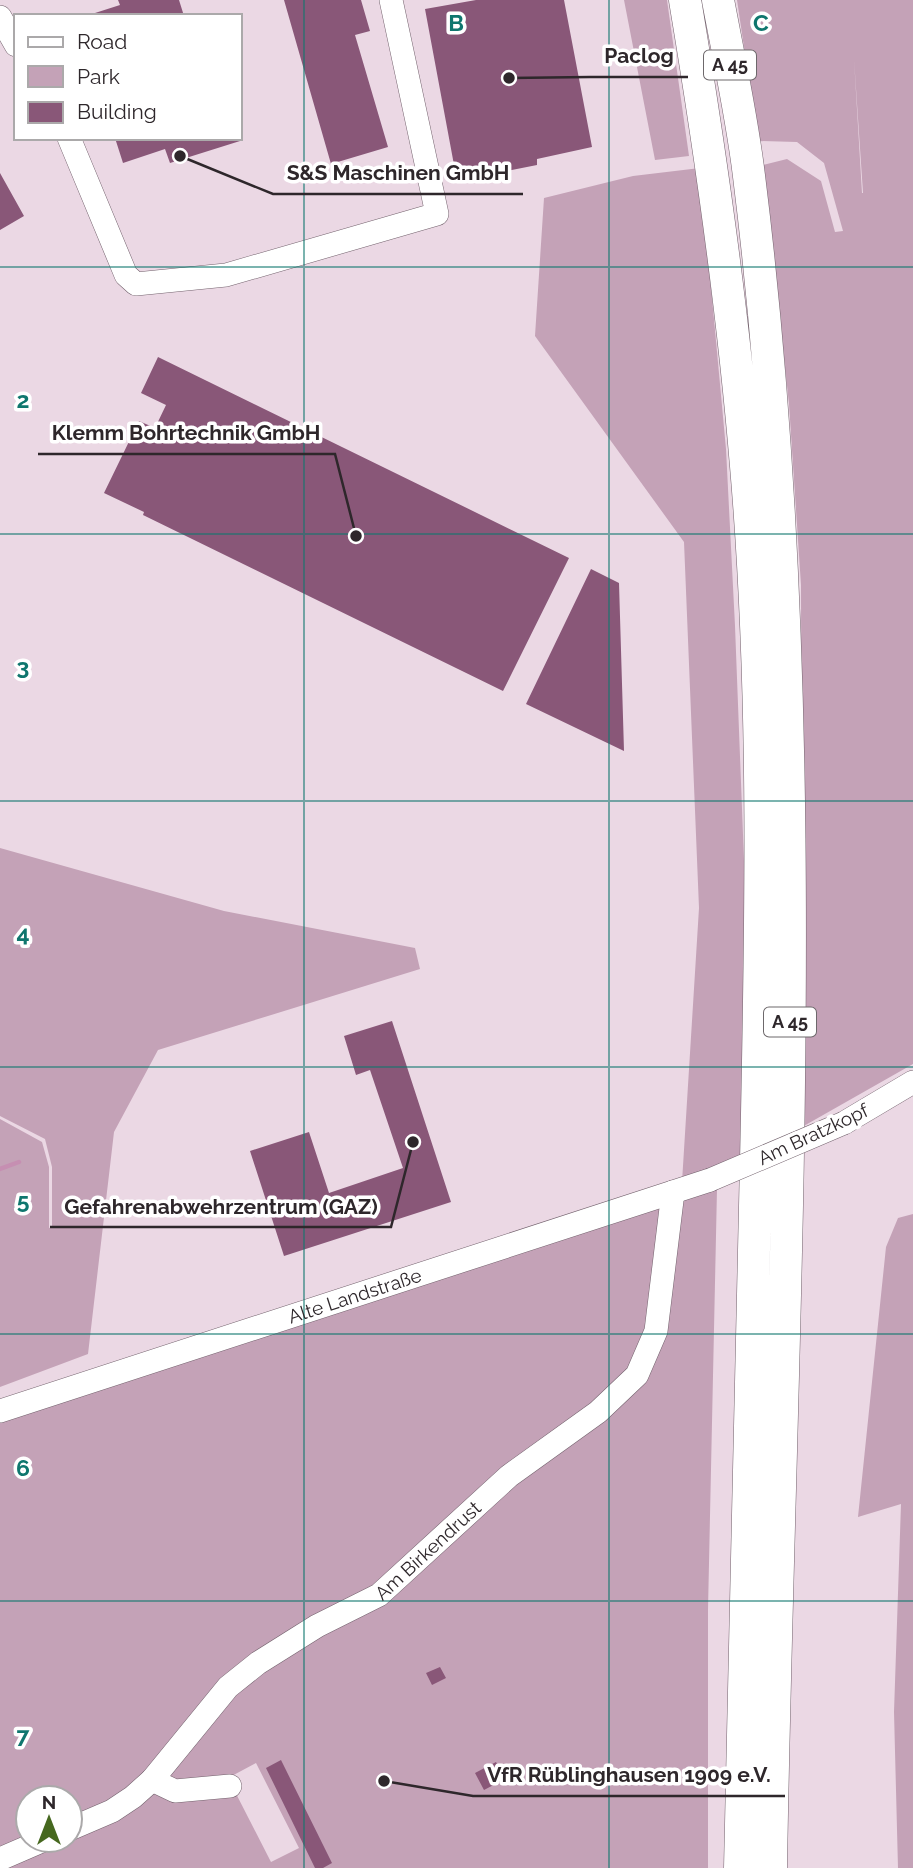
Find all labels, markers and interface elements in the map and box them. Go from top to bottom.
text: B [448,9,464,36]
text: C [753,9,769,36]
legend [14,14,242,140]
text: Road [77,29,127,54]
callout: Paclog [590,35,688,77]
text: Paclog [604,43,674,68]
road number: A 45 [704,51,756,80]
text: Park [77,64,120,89]
text: Building [77,99,157,124]
callout: S&S Maschinen GmbH [273,152,523,194]
text: S&S Maschinen GmbH [287,160,509,185]
text: 2 [17,386,29,413]
callout: Klemm Bohrtechnik GmbH [38,412,335,454]
text: Klemm Bohrtechnik GmbH [52,420,320,445]
text: 3 [17,653,29,680]
text: 4 [16,920,30,947]
road number: A 45 [764,1007,816,1036]
street label: Am Bratzkopf [754,1099,872,1169]
callout: Gefahrenabwehrzentrum (GAZ) [50,1185,391,1227]
text: 5 [17,1187,30,1214]
text: Gefahrenabwehrzentrum (GAZ) [64,1194,378,1219]
street label: Alte Landstraße [285,1264,424,1328]
text: 6 [16,1454,30,1481]
street label: Am Birkendrust [370,1496,486,1604]
text: 7 [17,1721,30,1748]
callout: VfR Rüblinghausen 1909 e.V. [473,1754,785,1796]
text: VfR Rüblinghausen 1909 e.V. [487,1762,771,1787]
north arrow [14,1784,84,1854]
text: N [42,1791,56,1813]

